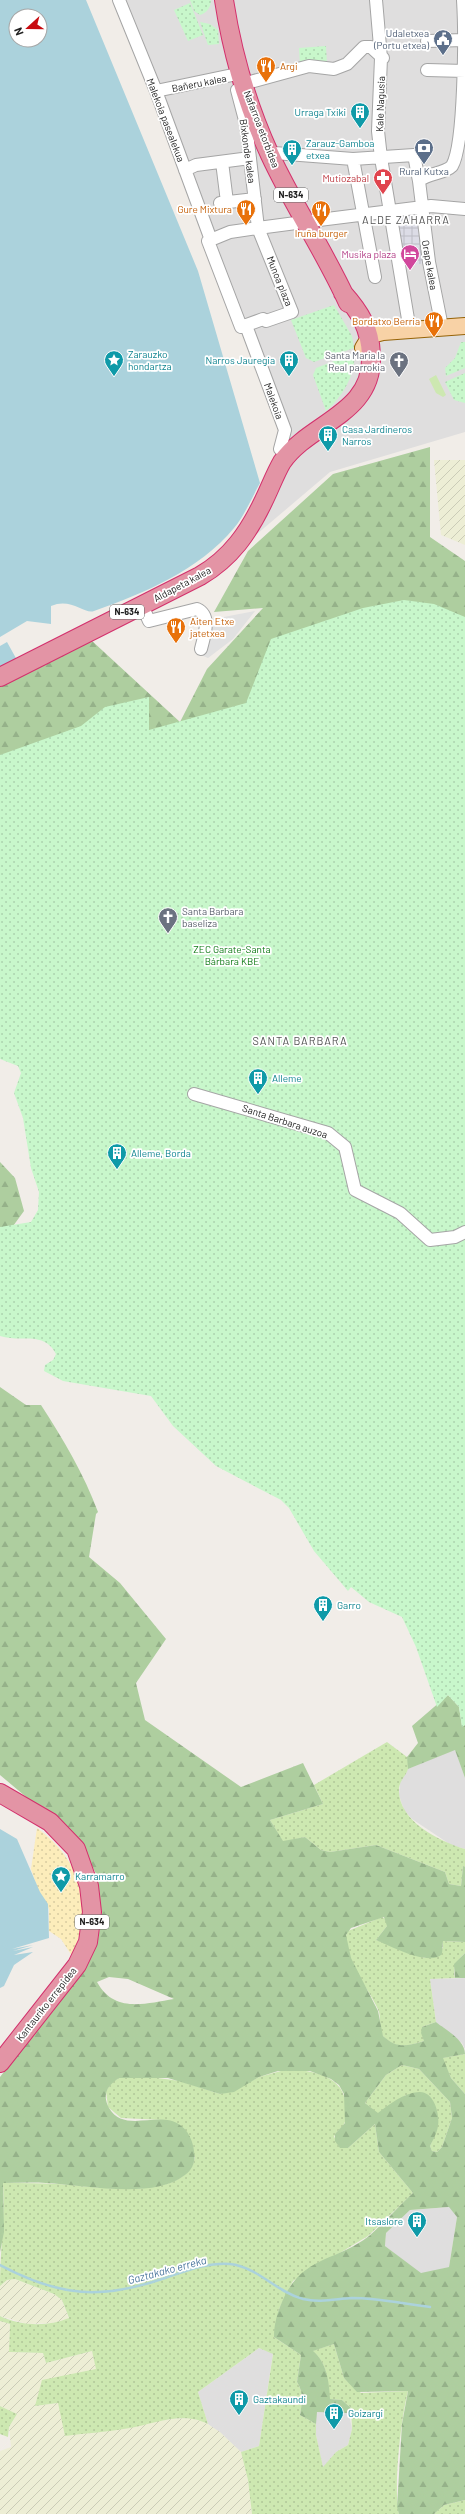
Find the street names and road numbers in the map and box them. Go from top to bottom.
street label: Bañeru kalea [170,72,228,94]
street label: Malekoia pasealekua [144,76,188,164]
street label: Kale Nagusia [373,76,387,132]
street label: Nafarroa etorbidea [242,89,282,169]
street label: Bixkonde kalea [238,118,258,184]
road number: N-634 [274,188,308,202]
street label: Orape kalea [420,239,440,291]
street label: Munoa plaza [265,254,295,308]
street label: Malekoia [262,381,286,421]
street label: Aldapeta kalea [151,564,213,604]
road number: N-634 [110,605,144,619]
street label: Santa Barbara auzoa [241,1102,329,1140]
road number: N-634 [75,1915,109,1929]
street label: Kantauriko errepidea [13,1964,79,2044]

